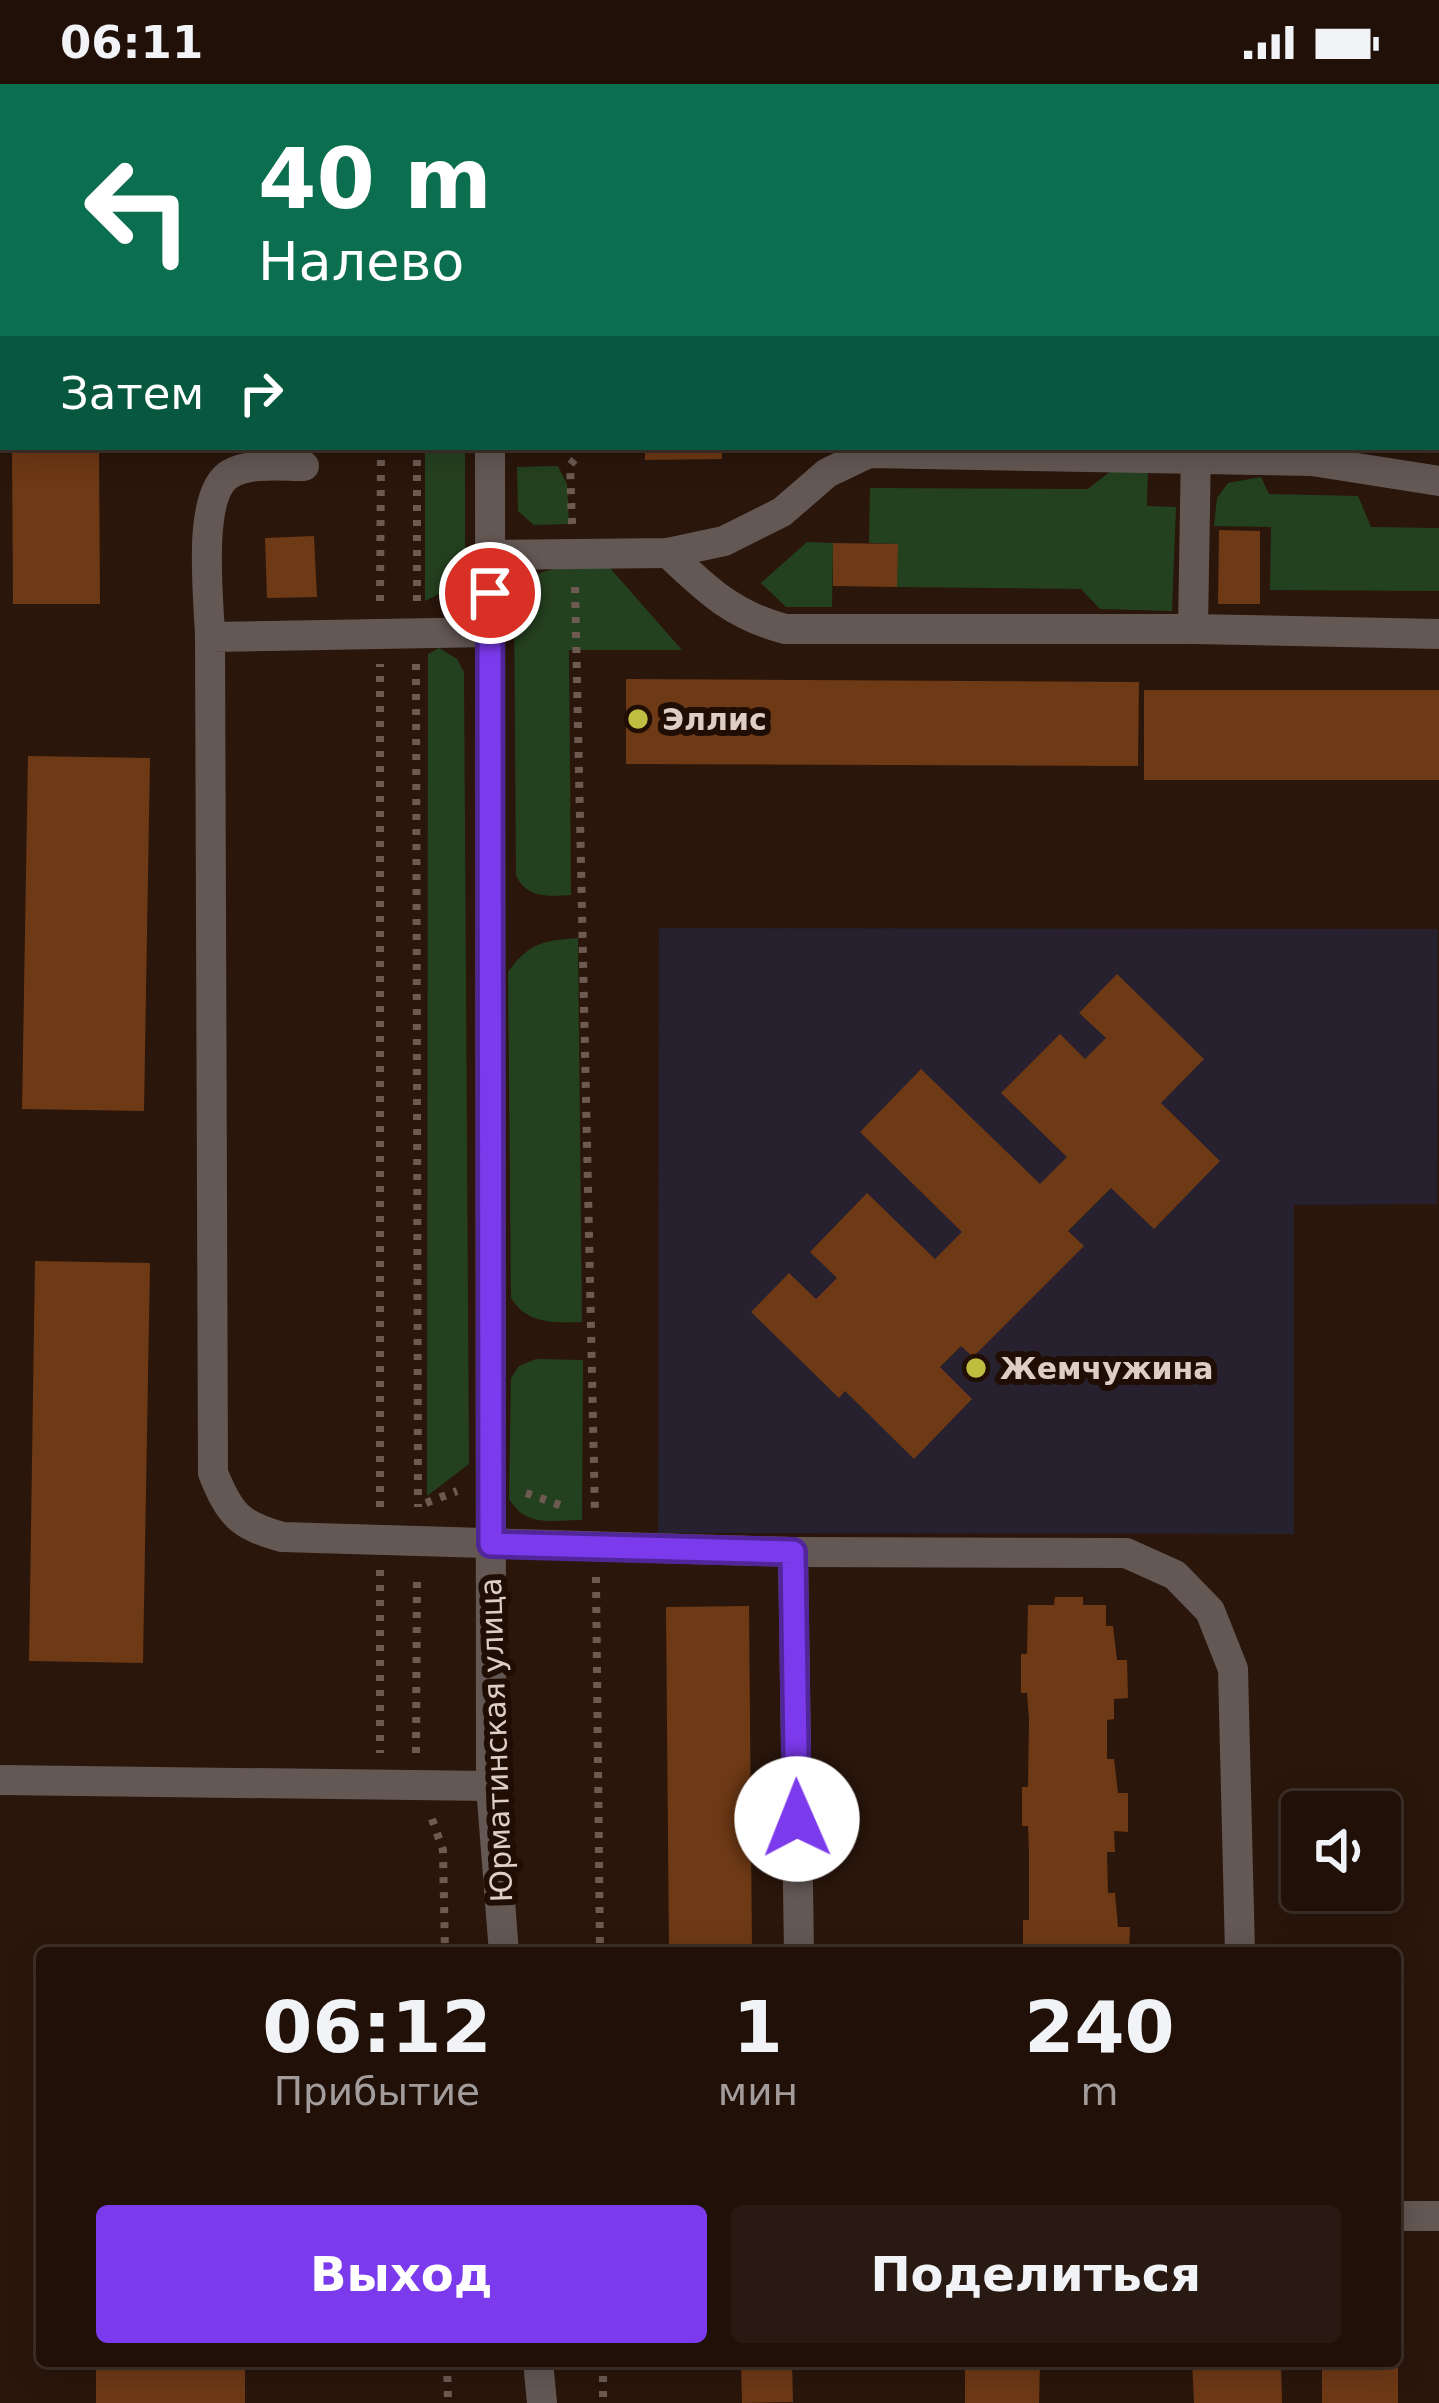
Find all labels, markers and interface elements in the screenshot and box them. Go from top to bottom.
text: 06:11 [60,16,203,69]
text: 40 m [258,130,492,228]
icon: left [60,132,216,288]
text: Налево [258,230,464,293]
icon: right [228,360,294,426]
text: Затем [60,367,204,420]
pin [439,542,541,644]
icon: arrive [457,560,523,626]
place label: Эллис [662,702,767,737]
marker: Эллис [625,706,651,732]
place label: Жемчужина [1000,1351,1214,1386]
marker: Жемчужина [963,1355,989,1381]
street label: Юрматинская улица [473,1577,519,1903]
position arrow [734,1756,860,1882]
map controls [1281,1791,1401,1911]
button: sound [1281,1791,1401,1911]
text: 06:12 [262,1985,491,2069]
text: 1 [733,1985,783,2069]
text: 240 [1024,1985,1175,2069]
text: Прибытие [274,2069,480,2114]
text: мин [718,2069,798,2114]
text: m [1081,2069,1119,2114]
button: Выход [96,2205,707,2343]
button: Поделиться [731,2205,1341,2343]

